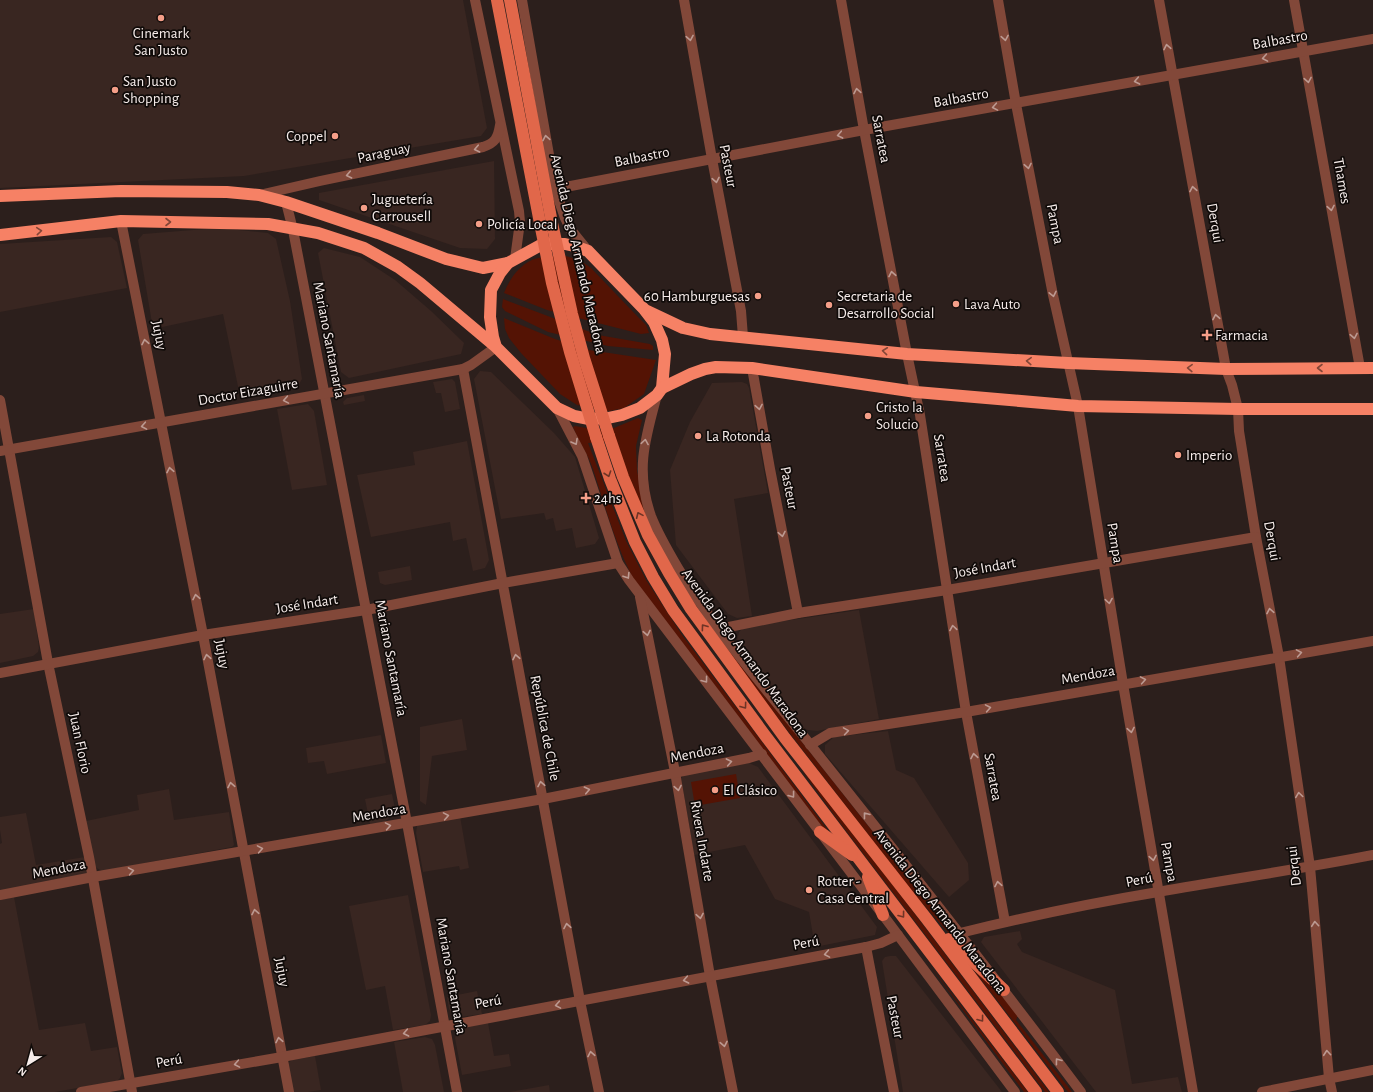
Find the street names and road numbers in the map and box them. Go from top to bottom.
street label: Balbastro [1251,28,1309,52]
street label: Balbastro [932,86,990,110]
street label: Sarratea [869,114,893,164]
street label: Paraguay [356,140,413,166]
street label: Pasteur [716,143,740,189]
street label: Balbastro [613,144,671,170]
street label: Avenida Diego Armando Maradona [548,153,608,355]
street label: Thames [1331,157,1353,205]
street label: Derqui [1204,202,1226,244]
street label: Pampa [1044,203,1066,245]
street label: Mariano Santamaría [310,280,348,400]
street label: Jujuy [149,319,169,352]
street label: Doctor Eizaguirre [197,376,299,408]
street label: Sarratea [931,433,953,483]
street label: Pasteur [777,465,801,511]
street label: Derqui [1261,520,1283,562]
street label: Pampa [1104,522,1126,564]
street label: José Indart [953,555,1017,581]
street label: Avenida Diego Armando Maradona [679,566,811,740]
street label: José Indart [275,592,339,616]
street label: Mariano Santamaría [372,598,410,718]
street label: Jujuy [212,638,232,671]
street label: Mendoza [1060,663,1116,687]
street label: República de Chile [527,674,563,782]
street label: Juan Florio [66,711,94,775]
street label: Mendoza [669,740,725,766]
street label: Sarratea [981,752,1005,802]
street label: Rivera Indarte [688,800,716,883]
street label: Mendoza [351,801,407,825]
street label: Avenida Diego Armando Maradona [871,826,1009,996]
street label: Pampa [1158,841,1180,883]
street label: Derqui [1284,845,1304,887]
street label: Mendoza [31,856,87,882]
street label: Perú [1125,870,1154,890]
street label: Mariano Santamaría [433,916,469,1036]
street label: Perú [792,933,821,953]
street label: Jujuy [272,956,292,989]
street label: Perú [474,992,503,1012]
street label: Pasteur [883,994,907,1040]
street label: Perú [155,1051,184,1071]

